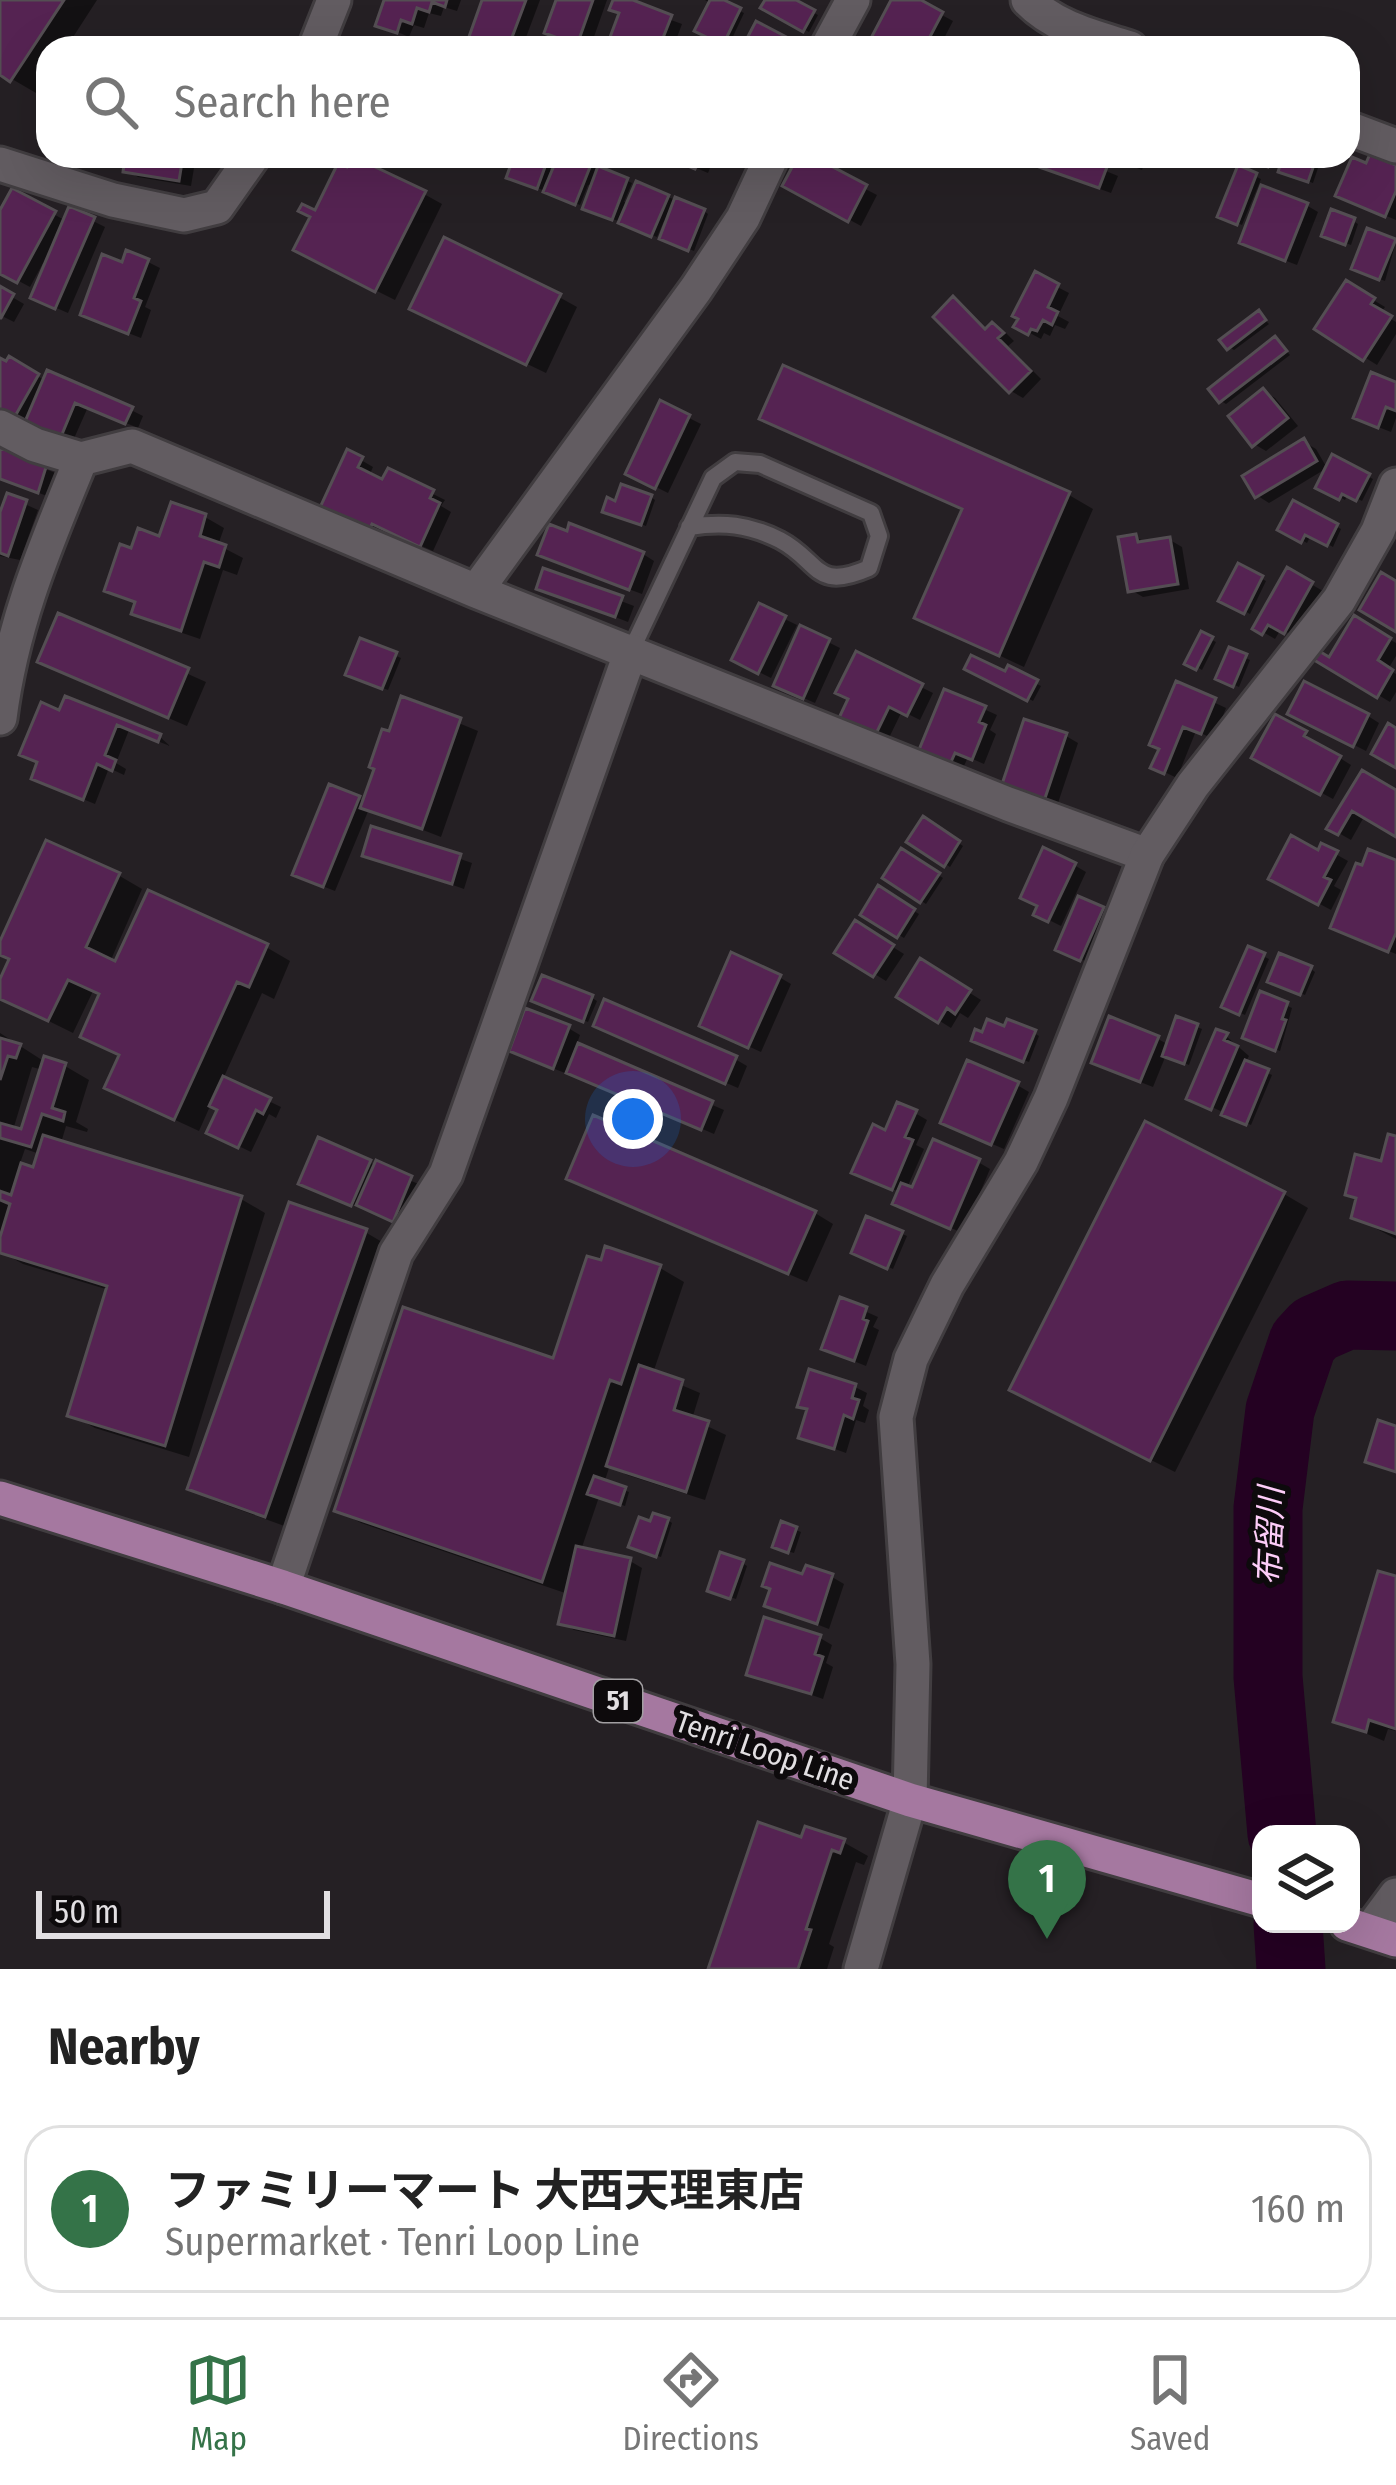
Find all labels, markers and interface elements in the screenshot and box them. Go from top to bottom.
search box [36,36,1360,168]
icon: search [78,69,144,135]
text: Search here [174,75,391,129]
your location [603,1089,663,1149]
water label: 布留川 [1248,1483,1292,1586]
road number: 51 [594,1680,642,1722]
street label: Tenri Loop Line [671,1704,859,1798]
map controls [1252,1825,1360,1933]
button: layers [1252,1825,1360,1933]
pin: 1 [1008,1840,1086,1939]
scale bar [36,1885,330,1938]
text: 50 m [54,1892,119,1932]
text: Nearby [48,2016,200,2078]
text: ファミリーマート 大西天理東店 [165,2164,804,2218]
text: 1 [82,2186,98,2232]
text: 160 m [1251,2186,1345,2232]
text: Supermarket · Tenri Loop Line [165,2219,640,2265]
tab: Map [185,2347,251,2459]
tab: Directions [622,2347,759,2459]
tab: Saved [1130,2347,1210,2459]

